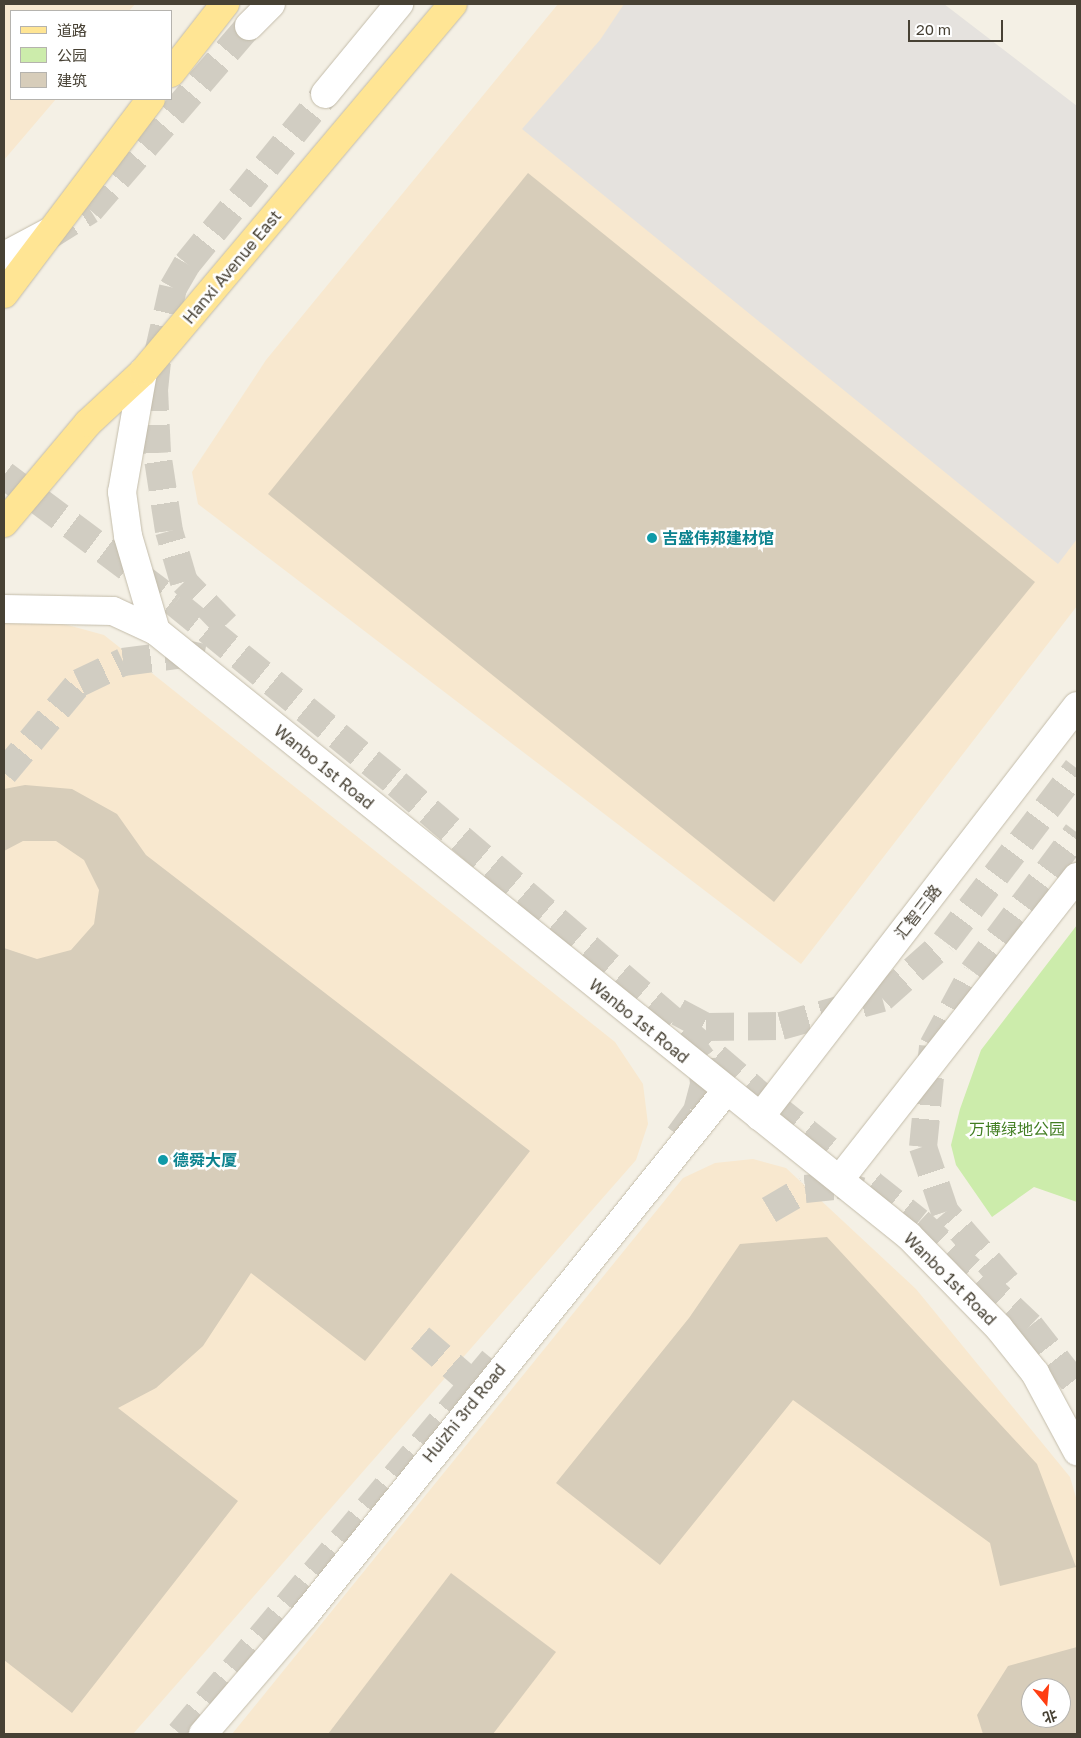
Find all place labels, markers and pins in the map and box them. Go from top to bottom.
place label: 吉盛伟邦建材馆 [662,528,774,548]
marker: 吉盛伟邦建材馆 [646,532,658,544]
place label: 德舜大厦 [173,1150,237,1170]
marker: 德舜大厦 [157,1154,169,1166]

